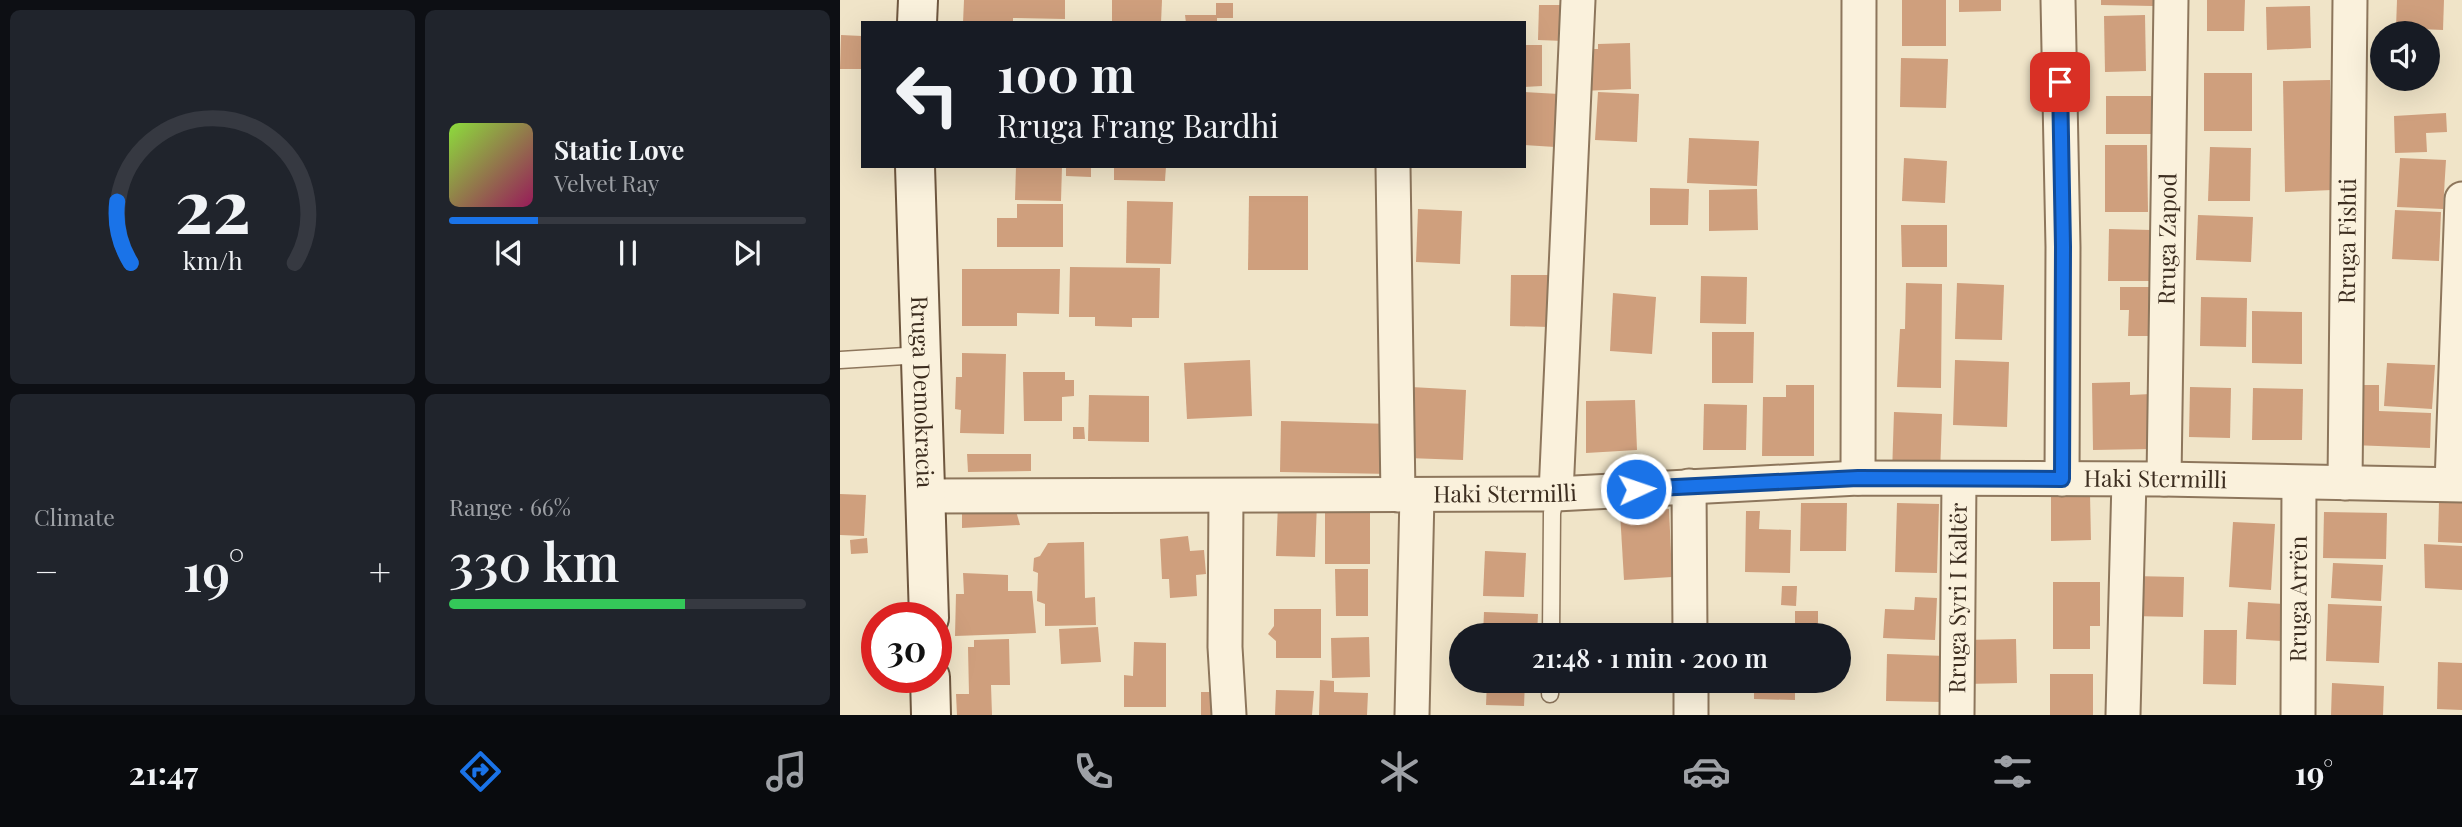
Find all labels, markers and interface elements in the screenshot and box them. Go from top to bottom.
map controls [2370,21,2440,91]
button: sound [2370,21,2440,91]
text: 100 m [997,40,1135,105]
icon: left [882,49,973,140]
pin [2030,52,2090,112]
icon: arrive [2041,63,2079,101]
text: Rruga Frang Bardhi [997,103,1279,146]
text: Static Love [554,132,684,167]
text: 22 [174,155,251,252]
text: Velvet Ray [554,167,659,198]
street label: Rruga Zapod [2150,173,2182,305]
street label: Rruga Fishti [2330,178,2362,304]
icon: previous [490,234,528,272]
icon: pause [609,234,647,272]
icon: next [728,234,766,272]
text: km/h [183,243,243,276]
street label: Rruga Demokracia [905,295,942,489]
position arrow [1599,452,1673,526]
street label: Haki Stermilli [2084,462,2228,494]
street label: Haki Stermilli [1433,476,1578,508]
text: Range · 66% [449,491,571,522]
text: Climate [34,501,115,532]
street label: Rruga Syri I Kaltër [1940,502,1973,694]
text: 330 km [449,526,619,595]
street label: Rruga Arrën [2281,535,2313,662]
text: 19° [182,536,245,605]
text: − [34,545,59,596]
text: + [369,545,391,596]
speed limit sign: 30 [861,602,952,693]
text: 21:48 · 1 min · 200 m [1532,640,1768,675]
icon: directions [456,747,505,796]
icon: music [762,747,811,796]
icon: phone [1069,747,1118,796]
icon: climate [1375,747,1424,796]
icon: car [1682,747,1731,796]
icon: filters [1988,747,2037,796]
text: 21:47 [129,750,198,793]
text: 19° [2295,750,2333,793]

